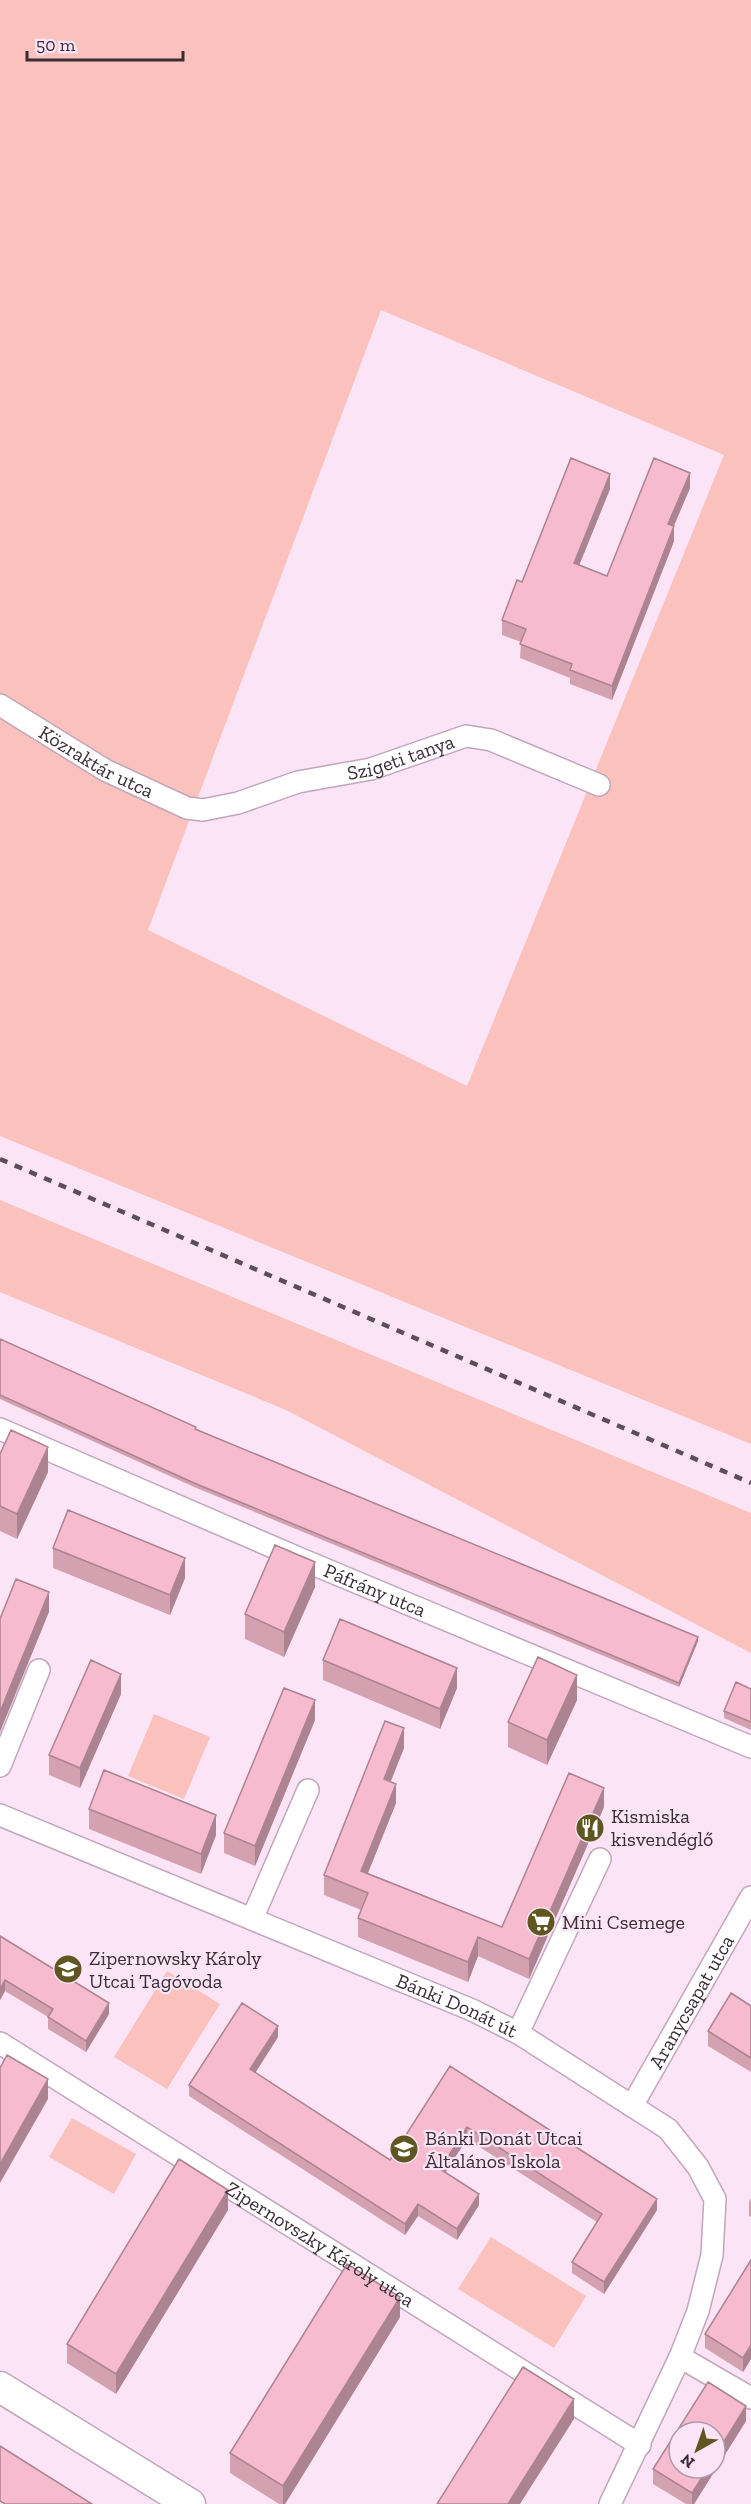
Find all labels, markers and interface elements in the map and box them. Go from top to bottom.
scale bar [27,24,183,62]
text: 50 m [36,34,76,56]
street label: Közraktár utca [35,720,158,803]
street label: Szigeti tanya [345,729,458,785]
street label: Páfrány utca [320,1558,430,1622]
place label: Kismiska kisvendéglő [611,1804,713,1851]
restaurant icon: Kismiska kisvendéglő [574,1812,606,1844]
supermarket icon: Mini Csemege [525,1906,557,1938]
place label: Mini Csemege [562,1910,685,1934]
street label: Aranycsapat utca [644,1930,739,2073]
place label: Zipernowsky Károly Utcai Tagóvoda [89,1946,262,1993]
school or university icon: Zipernowsky Károly Utcai Tagóvoda [52,1953,84,1985]
street label: Bánki Donát út [393,1968,522,2043]
place label: Bánki Donát Utcai Általános Iskola [425,2126,583,2173]
school or university icon: Bánki Donát Utcai Általános Iskola [388,2133,420,2165]
street label: Zipernovszky Károly utca [221,2176,419,2312]
north arrow [667,2420,727,2480]
text: N [677,2450,698,2472]

